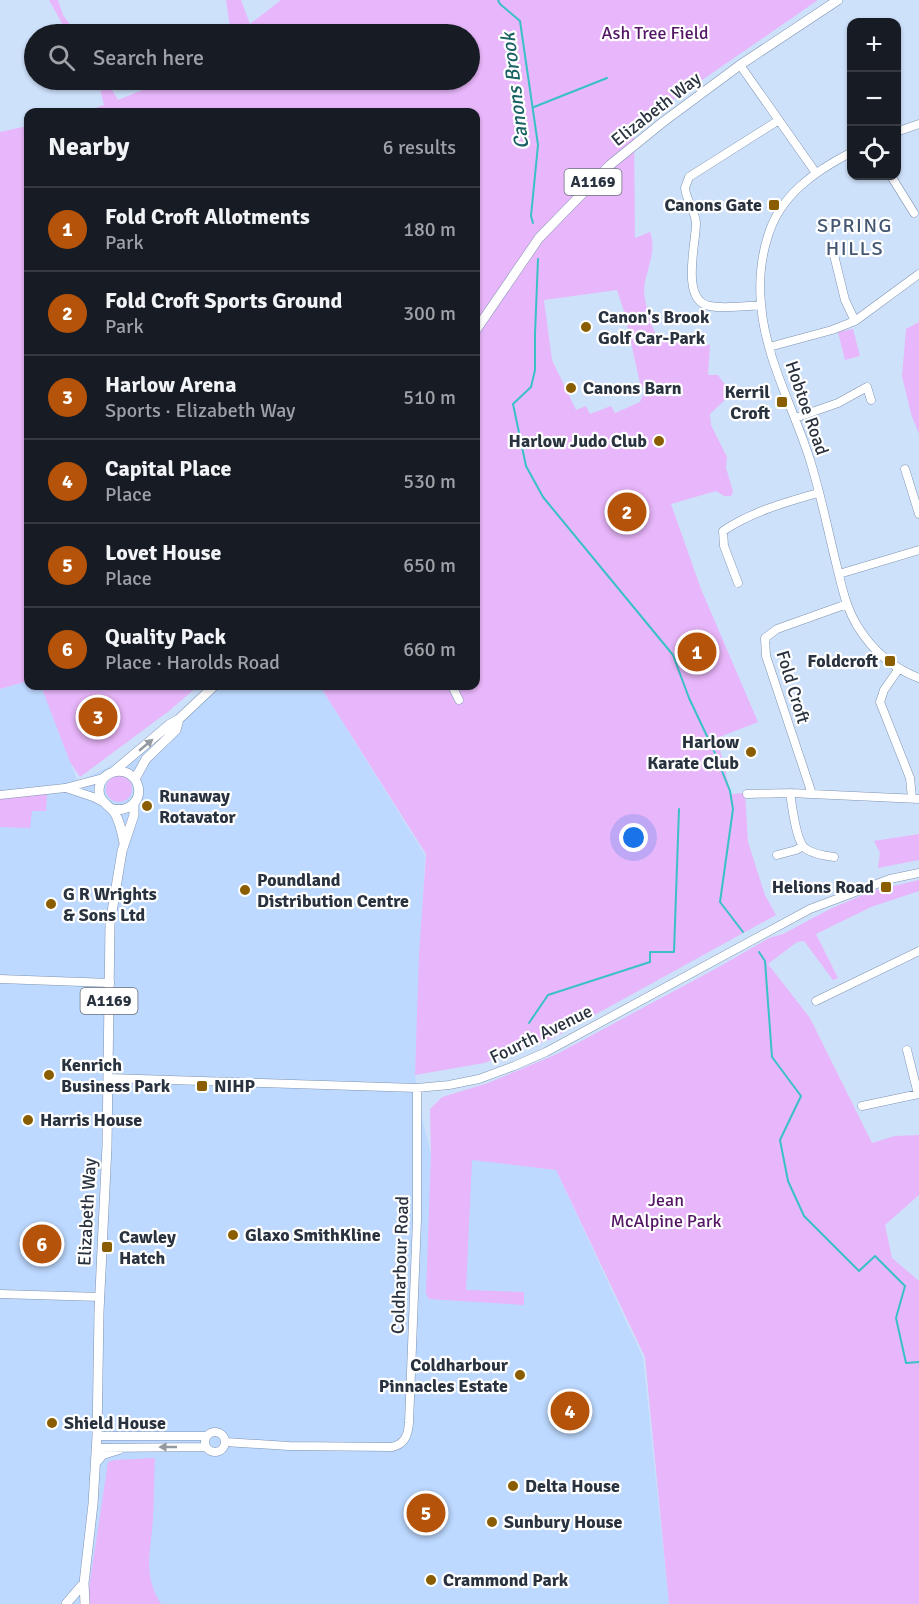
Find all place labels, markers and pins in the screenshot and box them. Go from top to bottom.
place label: Canons Gate [664,194,762,216]
marker: Canons Gate [767,198,781,212]
place label: Canon's Brook Golf Car-Park [598,306,710,349]
marker: Canon's Brook Golf Car-Park [579,320,593,334]
place label: Canons Barn [583,377,682,399]
marker: Canons Barn [564,381,578,395]
place label: Kerril Croft [724,381,771,424]
marker: Kerril Croft [775,395,789,409]
place label: Harlow Judo Club [509,430,647,452]
marker: Harlow Judo Club [652,434,666,448]
pin: 2 [608,490,646,534]
pin: 1 [678,630,716,674]
place label: Foldcroft [807,650,879,672]
marker: Foldcroft [883,654,897,668]
pin: 3 [78,694,118,740]
place label: Harlow Karate Club [647,731,739,774]
marker: Harlow Karate Club [744,745,758,759]
place label: Runaway Rotavator [159,785,237,828]
marker: Runaway Rotavator [140,799,154,813]
place label: Poundland Distribution Centre [257,869,409,912]
place label: Helions Road [772,876,874,898]
marker: Helions Road [879,880,893,894]
place label: G R Wrights & Sons Ltd [63,883,157,926]
marker: Poundland Distribution Centre [238,883,252,897]
marker: G R Wrights & Sons Ltd [44,897,58,911]
place label: Kenrich Business Park [61,1054,171,1097]
marker: Kenrich Business Park [42,1068,56,1082]
place label: NIHP [214,1075,256,1097]
marker: NIHP [195,1079,209,1093]
place label: Harris House [40,1109,142,1131]
marker: Harris House [21,1113,35,1127]
pin: 6 [22,1222,62,1266]
place label: Glaxo SmithKline [245,1224,381,1246]
place label: Cawley Hatch [119,1226,176,1269]
marker: Glaxo SmithKline [226,1228,240,1242]
marker: Cawley Hatch [100,1240,114,1254]
place label: Coldharbour Pinnacles Estate [379,1354,509,1397]
marker: Coldharbour Pinnacles Estate [513,1368,527,1382]
pin: 4 [550,1388,590,1434]
place label: Shield House [64,1412,166,1434]
marker: Shield House [45,1416,59,1430]
place label: Delta House [525,1475,620,1497]
marker: Delta House [506,1479,520,1493]
pin: 5 [406,1490,446,1536]
place label: Sunbury House [504,1511,623,1533]
marker: Sunbury House [485,1515,499,1529]
place label: Crammond Park [443,1569,569,1591]
marker: Crammond Park [424,1573,438,1587]

